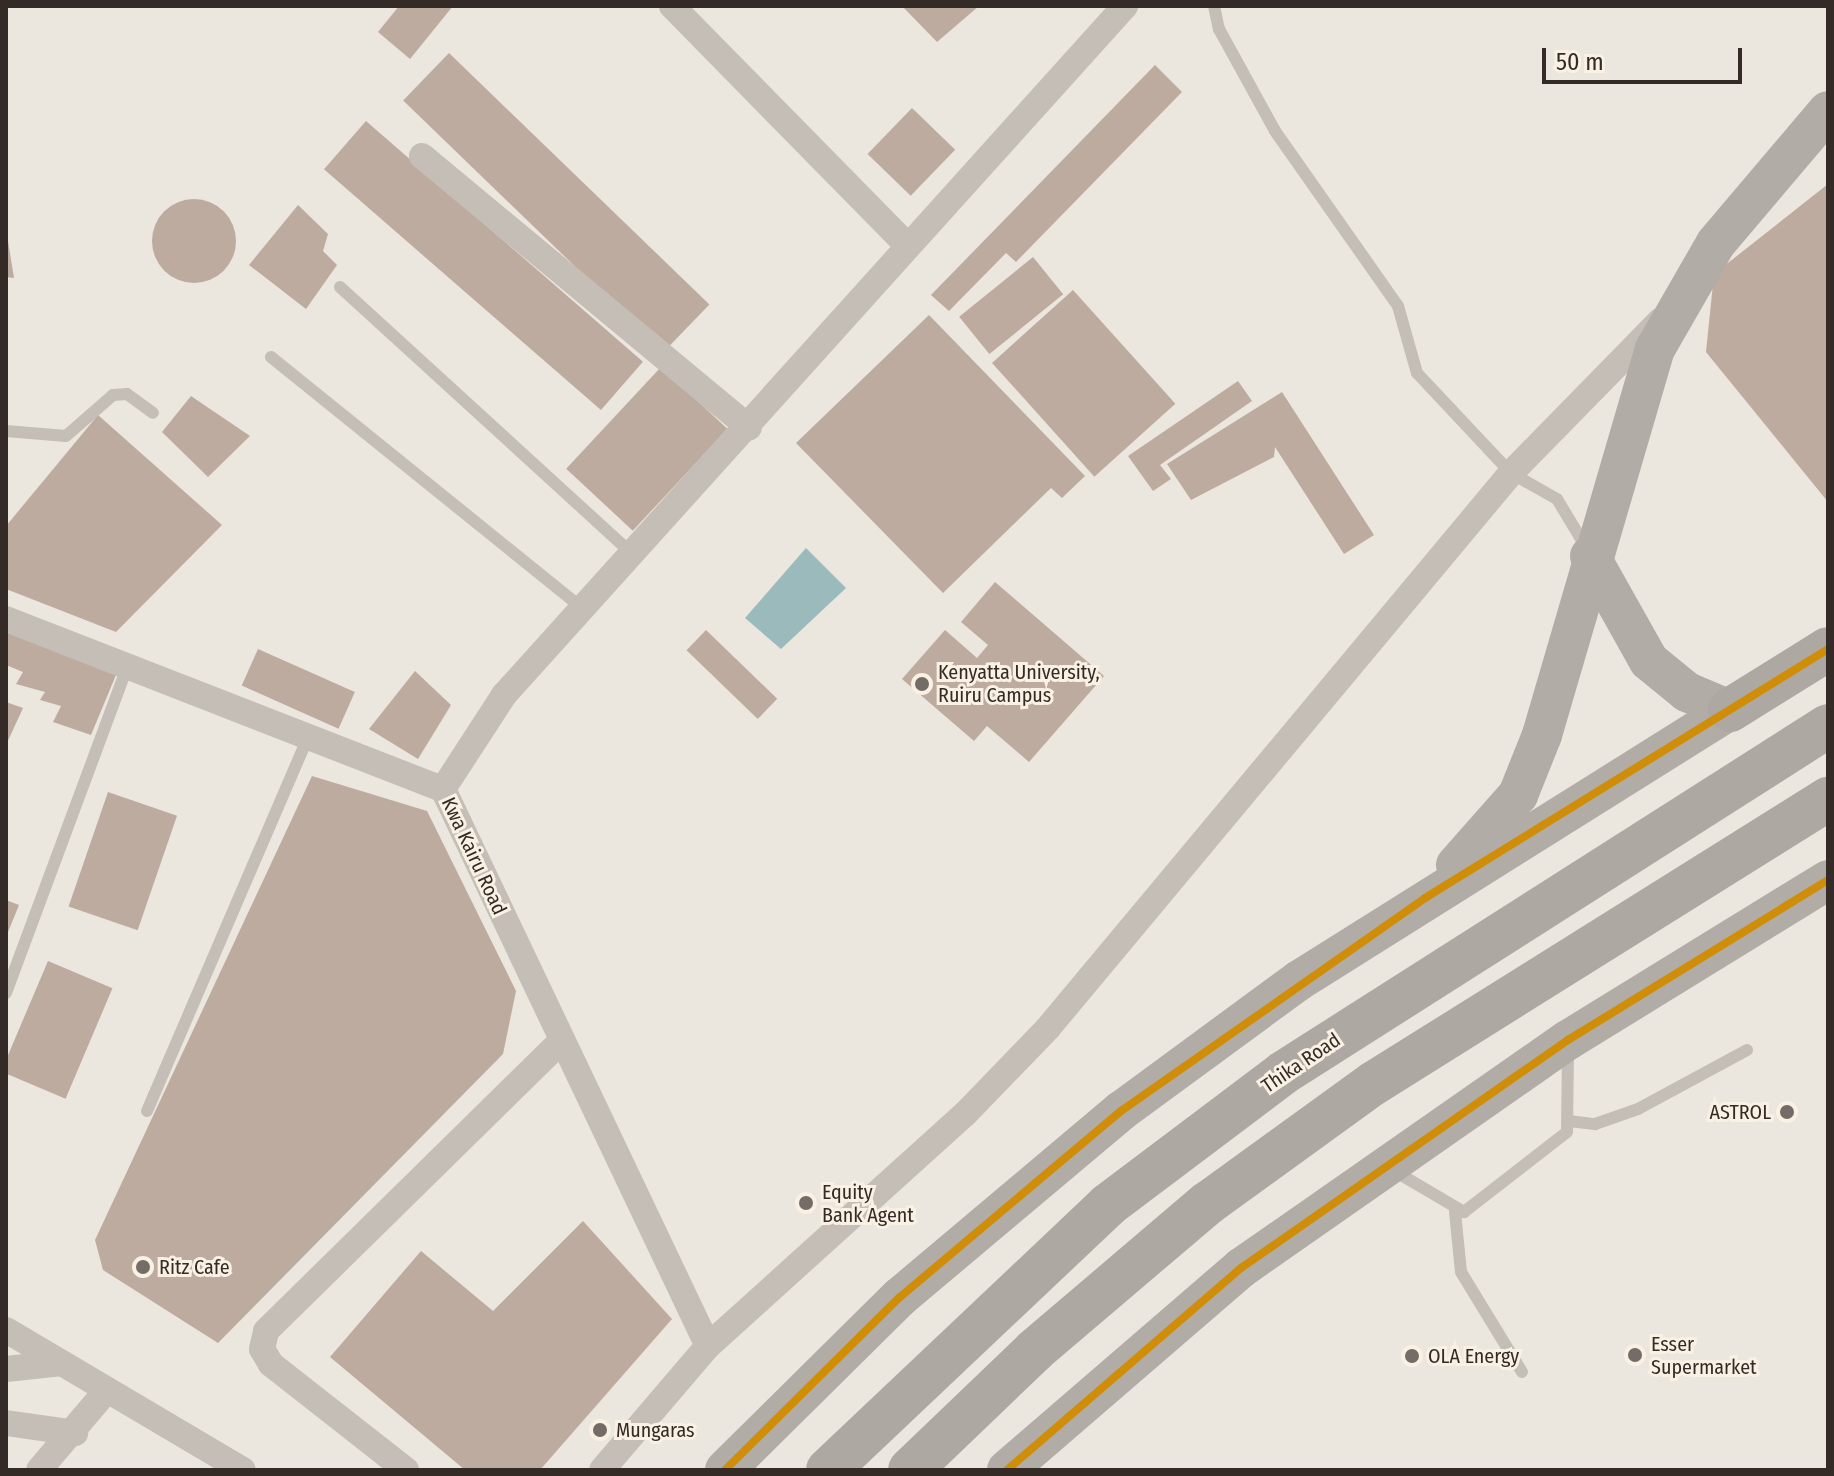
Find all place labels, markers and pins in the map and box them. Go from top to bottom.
place label: Kenyatta University, Ruiru Campus [938,660,1100,707]
marker: Kenyatta University, Ruiru Campus [913,675,931,693]
place label: ASTROL [1710,1100,1771,1124]
marker: ASTROL [1778,1103,1796,1121]
place label: Equity Bank Agent [822,1180,914,1227]
marker: Equity Bank Agent [797,1194,815,1212]
place label: Ritz Cafe [159,1255,230,1279]
marker: Ritz Cafe [134,1258,152,1276]
place label: Esser Supermarket [1651,1332,1757,1379]
place label: OLA Energy [1428,1344,1519,1368]
marker: Esser Supermarket [1626,1346,1644,1364]
marker: OLA Energy [1403,1347,1421,1365]
place label: Mungaras [616,1418,695,1442]
marker: Mungaras [591,1421,609,1439]

